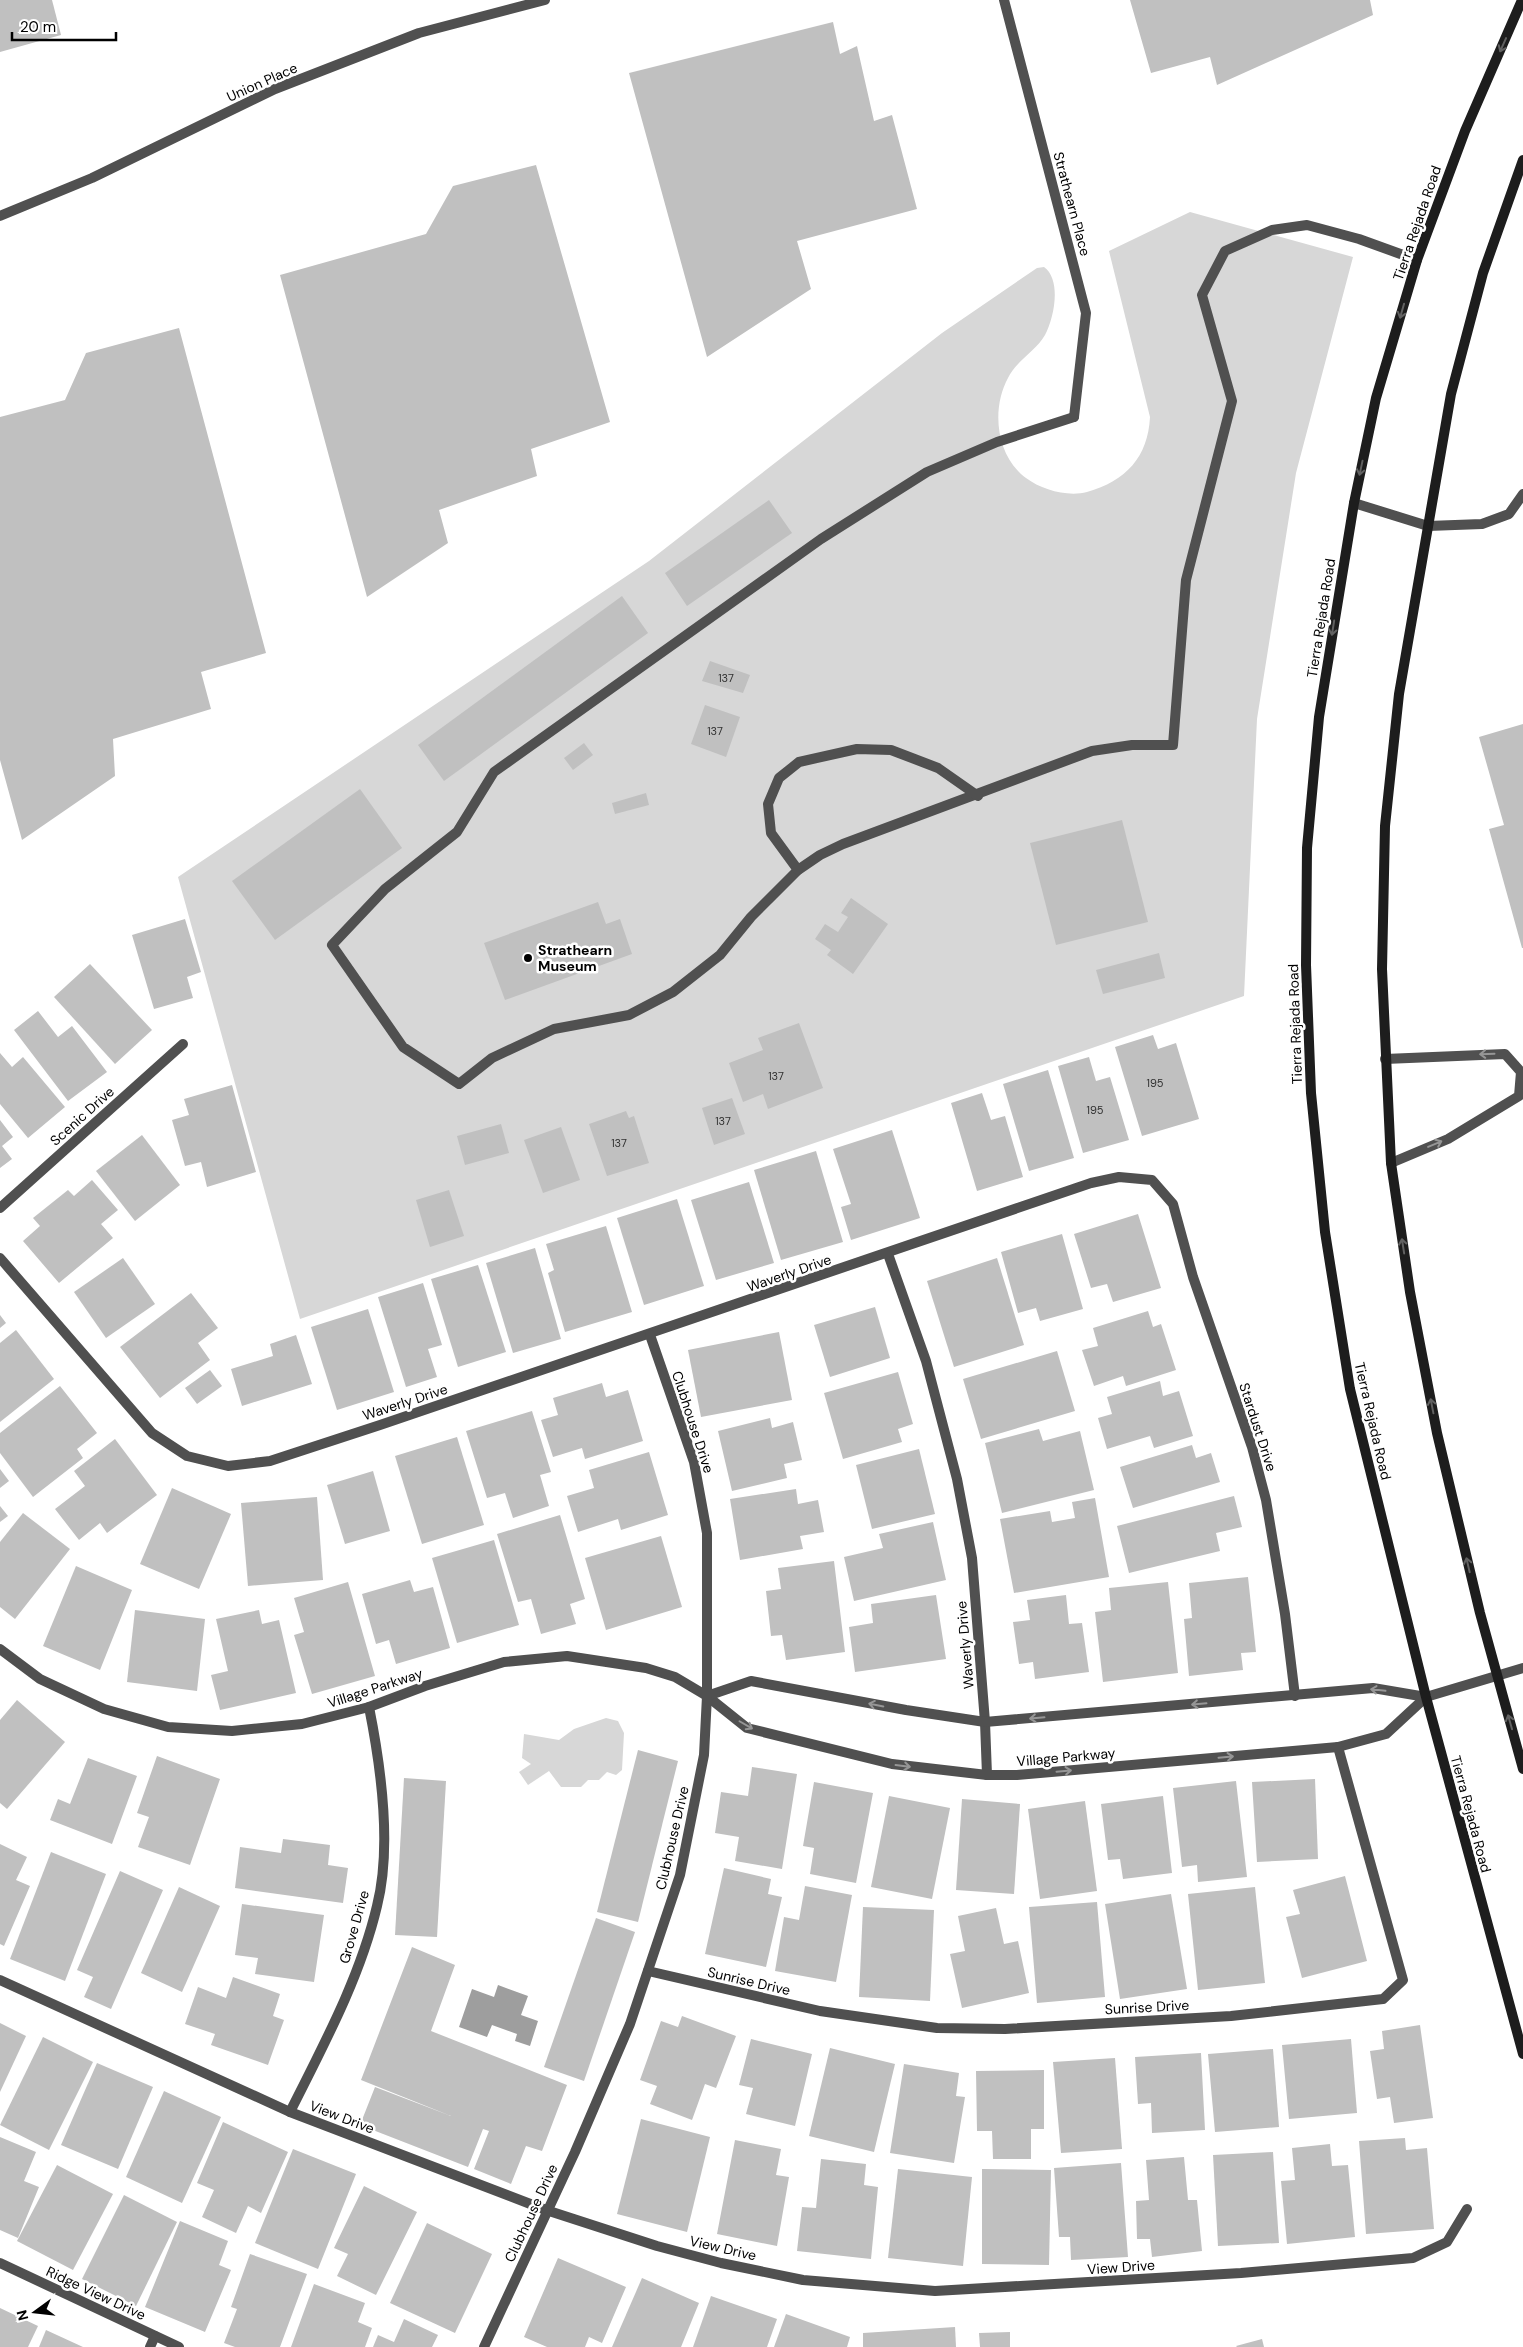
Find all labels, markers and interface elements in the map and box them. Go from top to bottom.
scale bar [12,10,116,42]
text: 20 m [20,17,56,37]
one-way arrow [1497,37,1507,52]
street label: Union Place [224,58,300,106]
street label: Strathearn Place [1049,150,1095,258]
street label: Tierra Rejada Road [1389,163,1445,283]
one-way arrow [1397,302,1406,318]
one-way arrow [1356,460,1365,476]
street label: Tierra Rejada Road [1303,557,1339,679]
one-way arrow [1328,620,1338,636]
house number: 137 [718,671,734,685]
house number: 137 [707,724,723,738]
place label: Strathearn Museum [538,941,612,975]
marker: Strathearn Museum [522,952,534,964]
street label: Tierra Rejada Road [1284,963,1306,1085]
one-way arrow [1480,1050,1496,1059]
house number: 137 [768,1069,784,1083]
house number: 195 [1146,1076,1164,1090]
street label: Scenic Drive [46,1082,118,1150]
house number: 195 [1086,1103,1104,1117]
house number: 137 [715,1114,731,1128]
house number: 137 [611,1136,627,1150]
one-way arrow [1427,1139,1442,1149]
one-way arrow [1398,1239,1408,1255]
street label: Waverly Drive [744,1250,834,1296]
street label: Tierra Rejada Road [1351,1360,1395,1482]
street label: Clubhouse Drive [668,1369,718,1475]
street label: Waverly Drive [360,1380,450,1424]
street label: Stardust Drive [1235,1380,1281,1474]
one-way arrow [1427,1399,1436,1415]
one-way arrow [1463,1557,1472,1573]
street label: Waverly Drive [952,1600,978,1690]
street label: Village Parkway [325,1664,425,1712]
one-way arrow [1371,1685,1387,1694]
one-way arrow [868,1699,884,1709]
one-way arrow [1191,1700,1207,1709]
one-way arrow [1029,1713,1045,1722]
one-way arrow [1504,1714,1514,1730]
one-way arrow [738,1720,753,1730]
street label: Village Parkway [1016,1744,1116,1770]
one-way arrow [1218,1752,1234,1761]
street label: Tierra Rejada Road [1447,1753,1495,1875]
one-way arrow [894,1761,910,1771]
one-way arrow [1056,1766,1072,1776]
street label: Clubhouse Drive [651,1784,693,1892]
street label: Grove Drive [335,1888,373,1966]
street label: Sunrise Drive [706,1963,792,1999]
street label: Sunrise Drive [1104,1996,1190,2018]
street label: View Drive [307,2096,377,2138]
street label: Clubhouse Drive [500,2161,562,2265]
street label: View Drive [688,2232,758,2264]
street label: View Drive [1086,2256,1156,2278]
street label: Ridge View Drive [43,2262,149,2324]
north arrow [10,2287,60,2337]
text: N [12,2308,32,2323]

